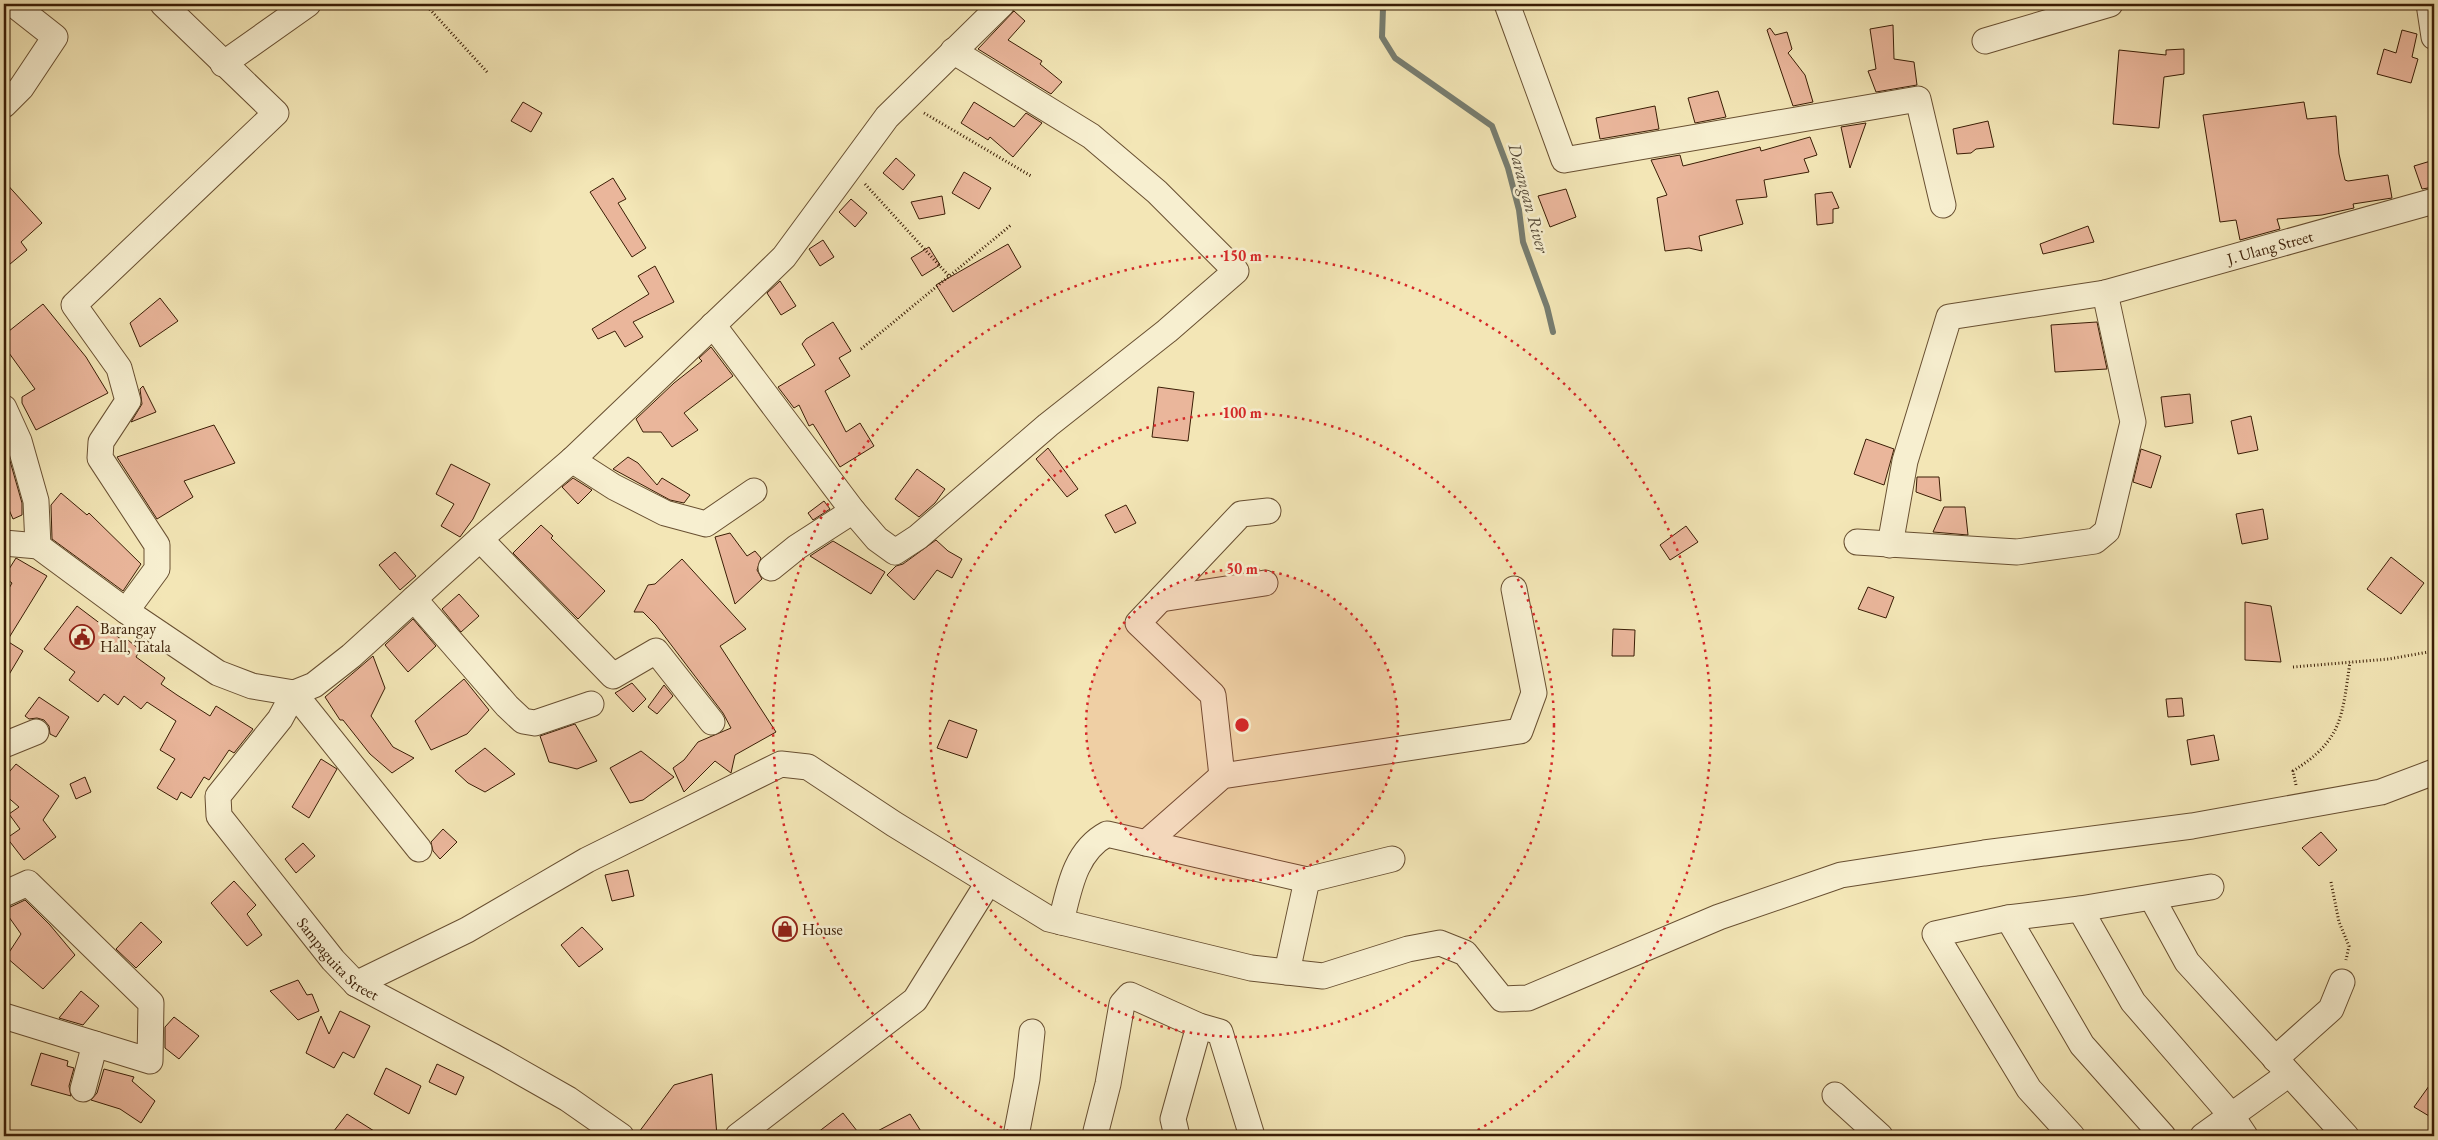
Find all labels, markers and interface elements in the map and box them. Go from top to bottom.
water label: Darangan River [1502,140,1555,257]
street label: J. Ulang Street [2223,225,2315,269]
text: 150 m [1222,246,1262,265]
text: 100 m [1222,403,1262,422]
text: 50 m [1226,559,1258,578]
place label: Barangay Hall, Tatala [100,618,172,657]
public building icon: Barangay Hall, Tatala [69,624,95,650]
centre of rings [1233,716,1251,734]
street label: Sampaguita Street [292,913,383,1005]
shop icon: House [772,916,798,942]
place label: House [802,919,843,940]

